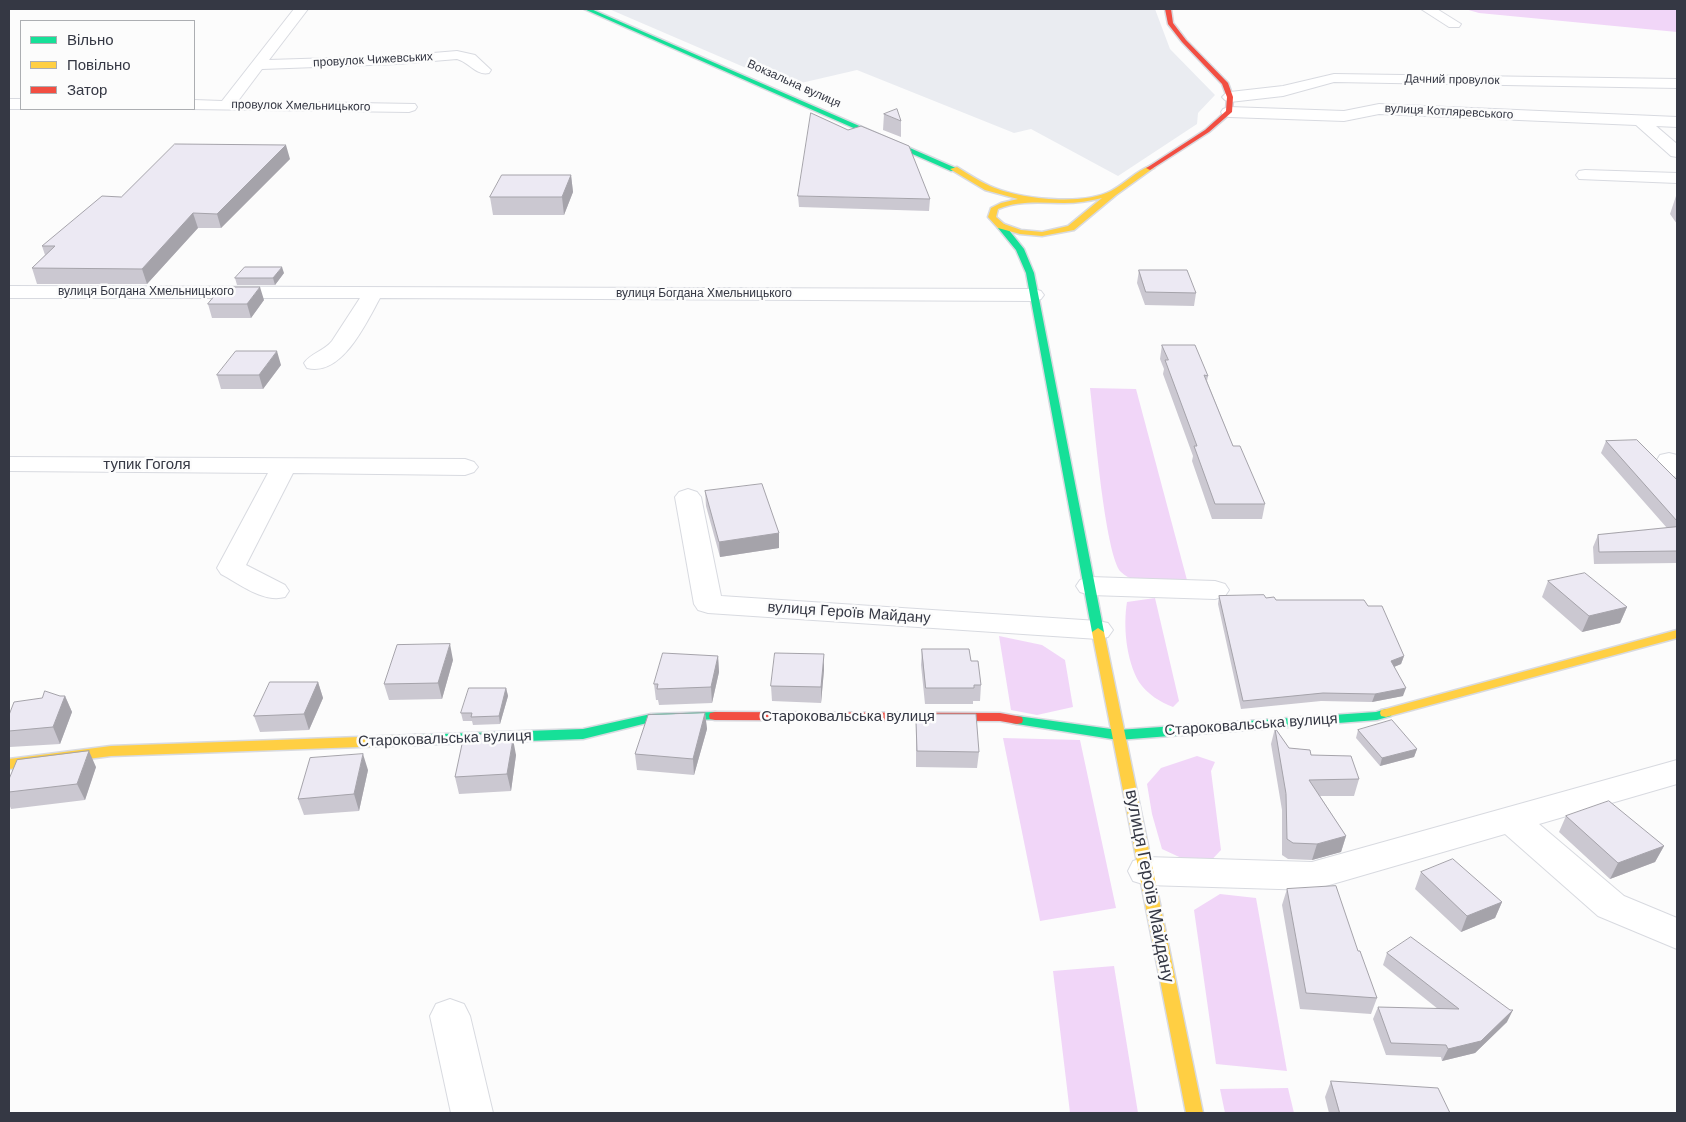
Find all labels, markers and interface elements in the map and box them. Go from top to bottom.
legend [20,20,195,110]
text: Вільно [67,31,114,48]
street label: провулок Чижевських [313,50,433,70]
text: Повільно [67,56,131,73]
street label: Вокзальна вулиця [745,57,843,111]
street label: Дачний провулок [1404,72,1500,88]
text: Затор [67,81,107,98]
street label: провулок Хмельницького [231,98,371,114]
street label: вулиця Котляревського [1384,101,1514,123]
street label: вулиця Богдана Хмельницького [58,285,234,299]
street label: вулиця Богдана Хмельницького [616,287,792,301]
street label: тупик Гоголя [103,456,191,474]
street label: вулиця Героїв Майдану [767,598,931,628]
street label: Староковальська вулиця [761,708,935,726]
street label: Староковальська вулиця [1164,710,1338,740]
street label: Староковальська вулиця [358,727,532,751]
street label: вулиця Героїв Майдану [1120,788,1178,984]

